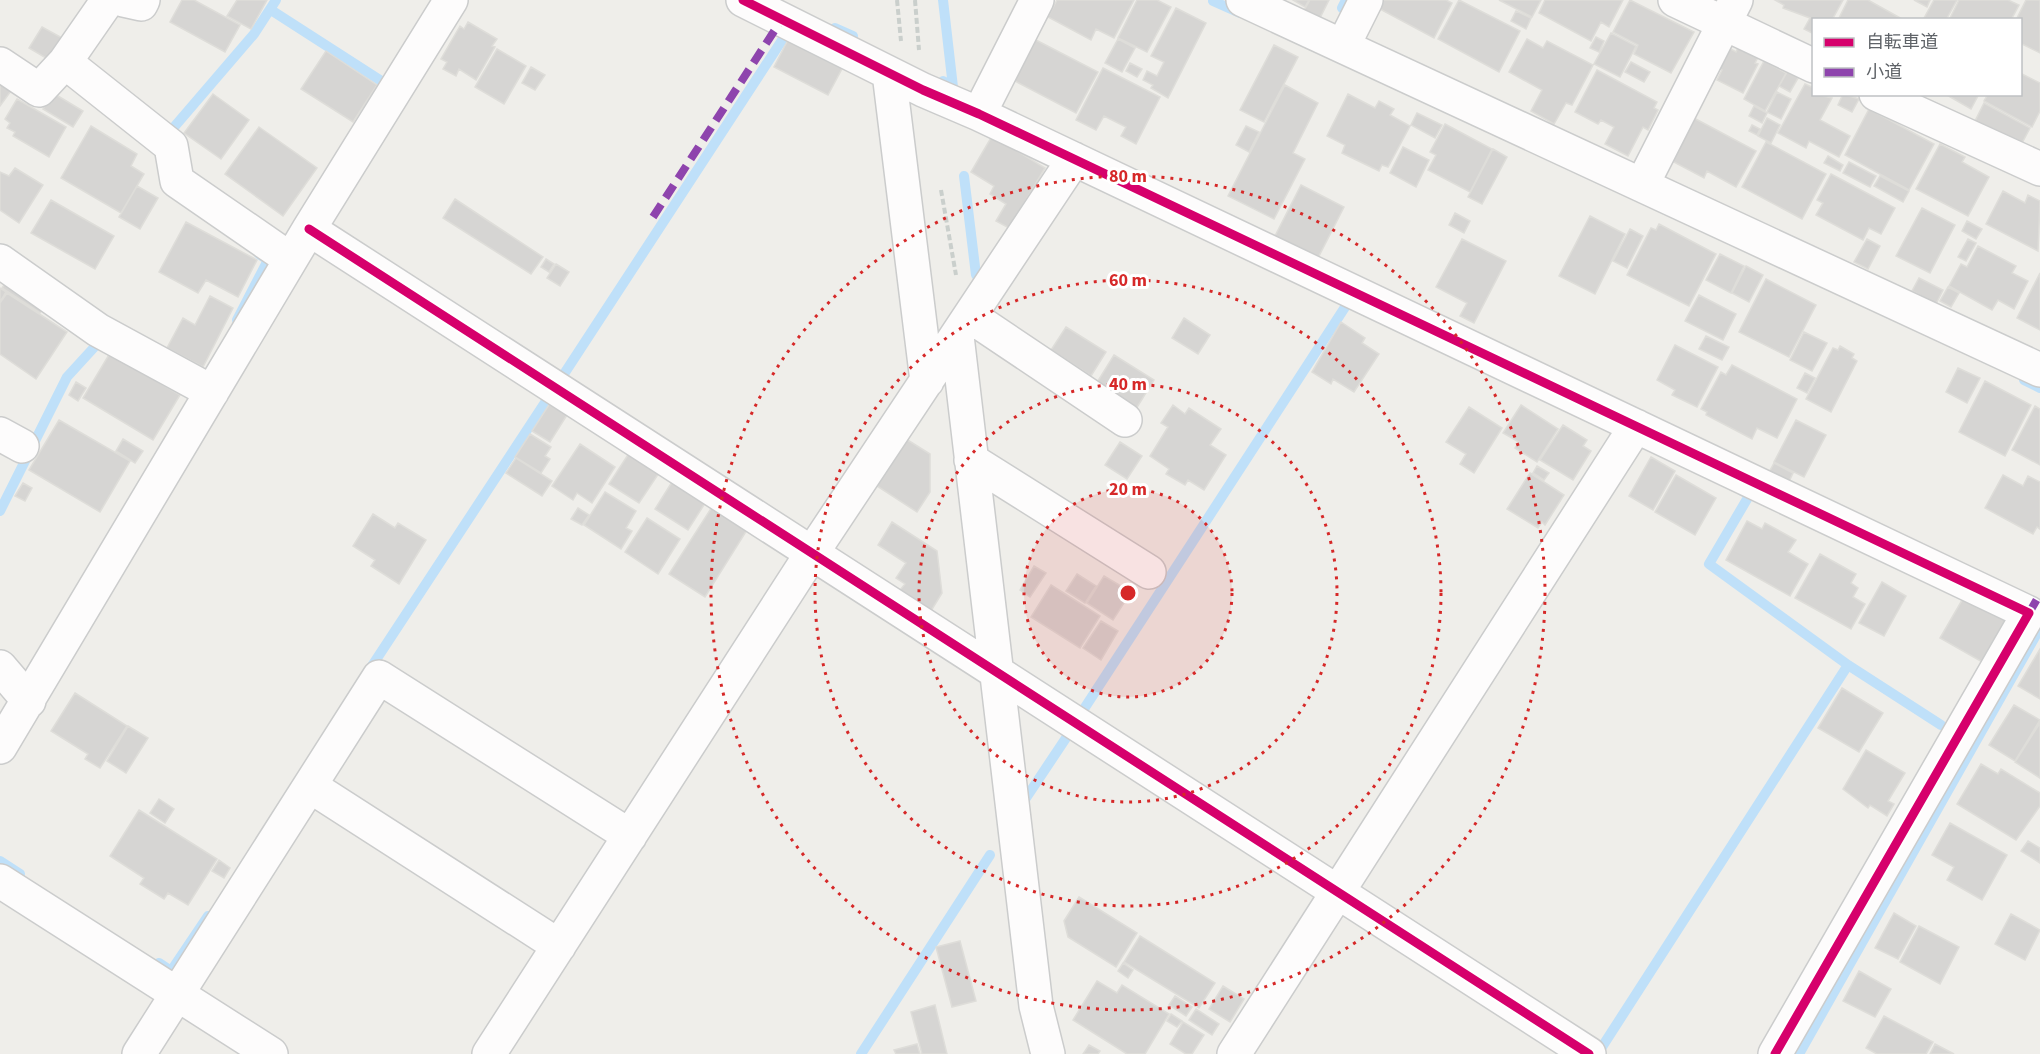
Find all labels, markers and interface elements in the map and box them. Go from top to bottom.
legend [1812,18,2022,96]
text: 自転車道 [1866,30,1938,55]
text: 小道 [1866,60,1902,85]
text: 80 m [1109,164,1147,189]
text: 60 m [1109,268,1147,293]
text: 40 m [1109,372,1147,397]
text: 20 m [1109,477,1147,502]
centre of rings [1118,583,1138,603]

